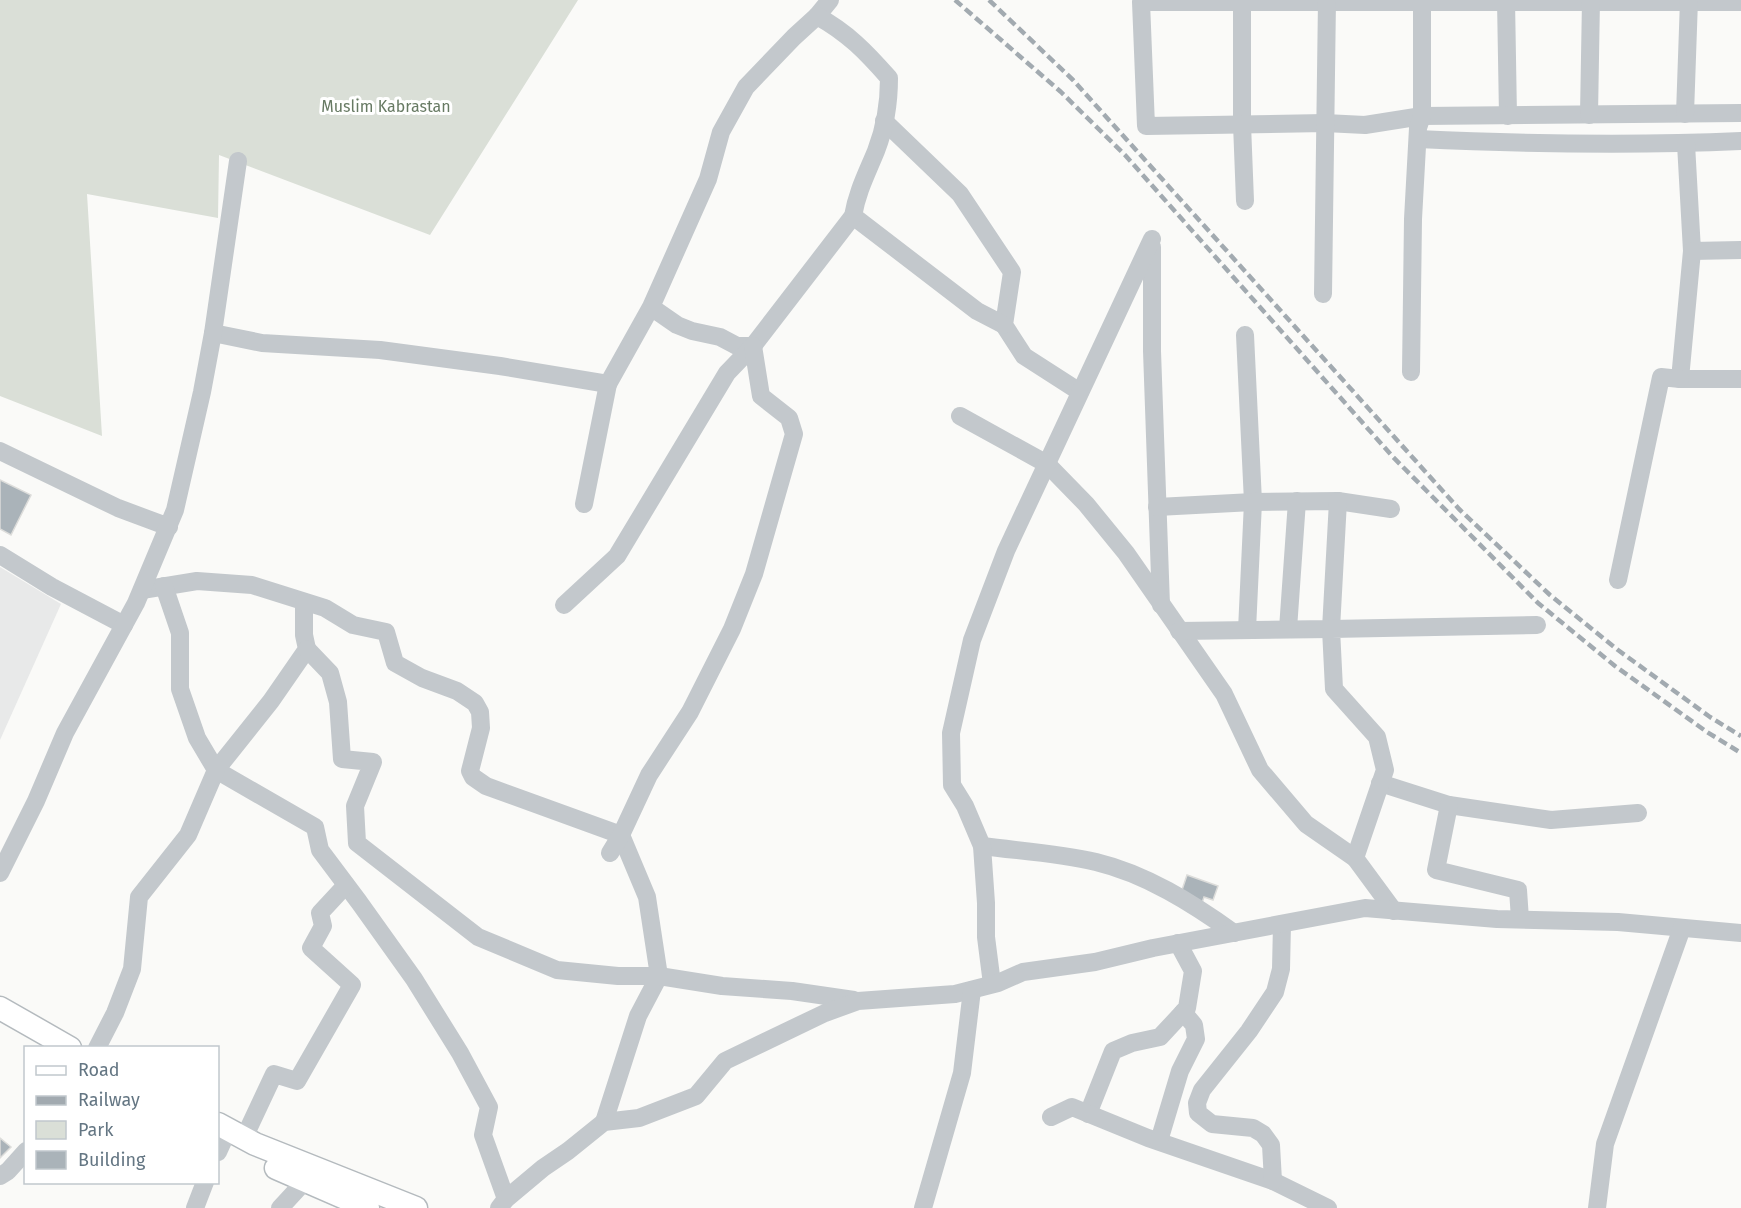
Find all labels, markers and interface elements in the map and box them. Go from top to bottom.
park label: Muslim Kabrastan [321,97,451,116]
legend [24,1046,219,1184]
text: Road [78,1059,120,1081]
text: Railway [78,1089,140,1111]
text: Park [78,1119,114,1141]
text: Building [78,1149,146,1171]

